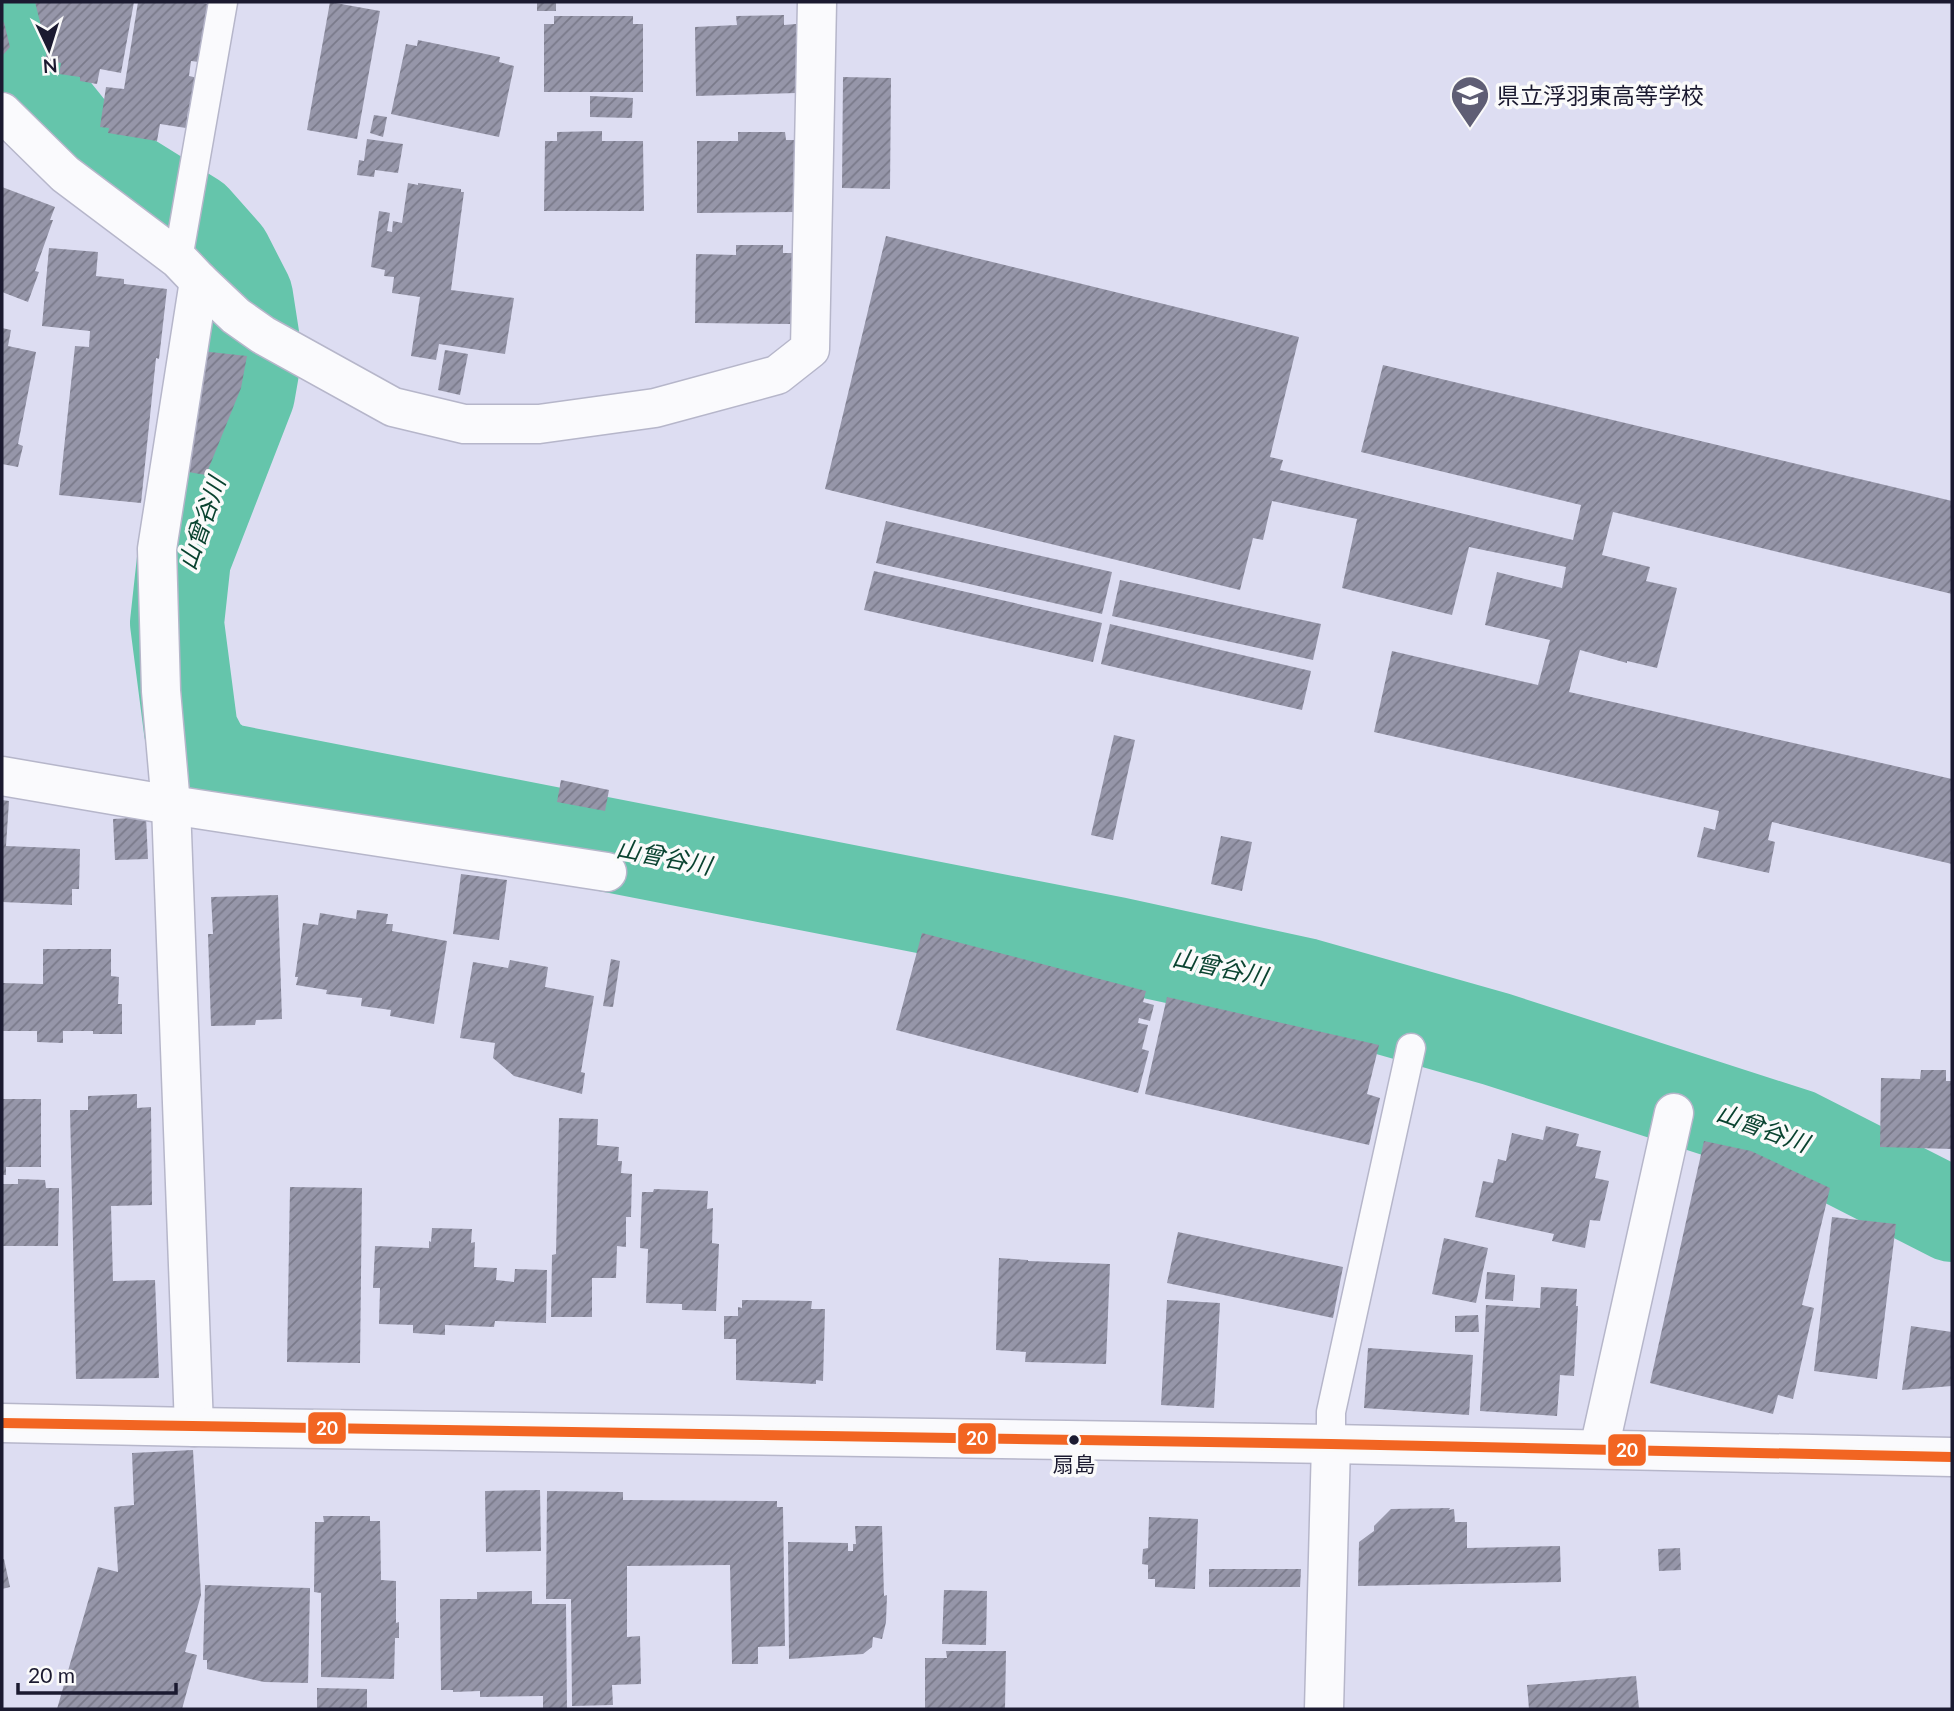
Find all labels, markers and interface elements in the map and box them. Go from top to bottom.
north arrow [14,14,84,84]
text: N [42,54,58,78]
school or university icon: 県立浮羽東高等学校 [1449,74,1491,129]
place label: 県立浮羽東高等学校 [1497,81,1704,109]
water label: 山曾谷川 [172,470,231,573]
water label: 山曾谷川 [614,833,717,880]
water label: 山曾谷川 [1170,942,1273,991]
water label: 山曾谷川 [1713,1097,1816,1158]
line badge: 20 [307,1411,347,1445]
text: 20 [316,1416,338,1439]
line badge: 20 [957,1422,997,1455]
text: 20 [966,1426,988,1449]
marker: 扇島 [1067,1433,1081,1447]
line badge: 20 [1607,1433,1647,1467]
text: 20 [1616,1438,1638,1461]
place label: 扇島 [1053,1451,1095,1476]
scale bar [18,1652,175,1696]
text: 20 m [28,1662,75,1687]

